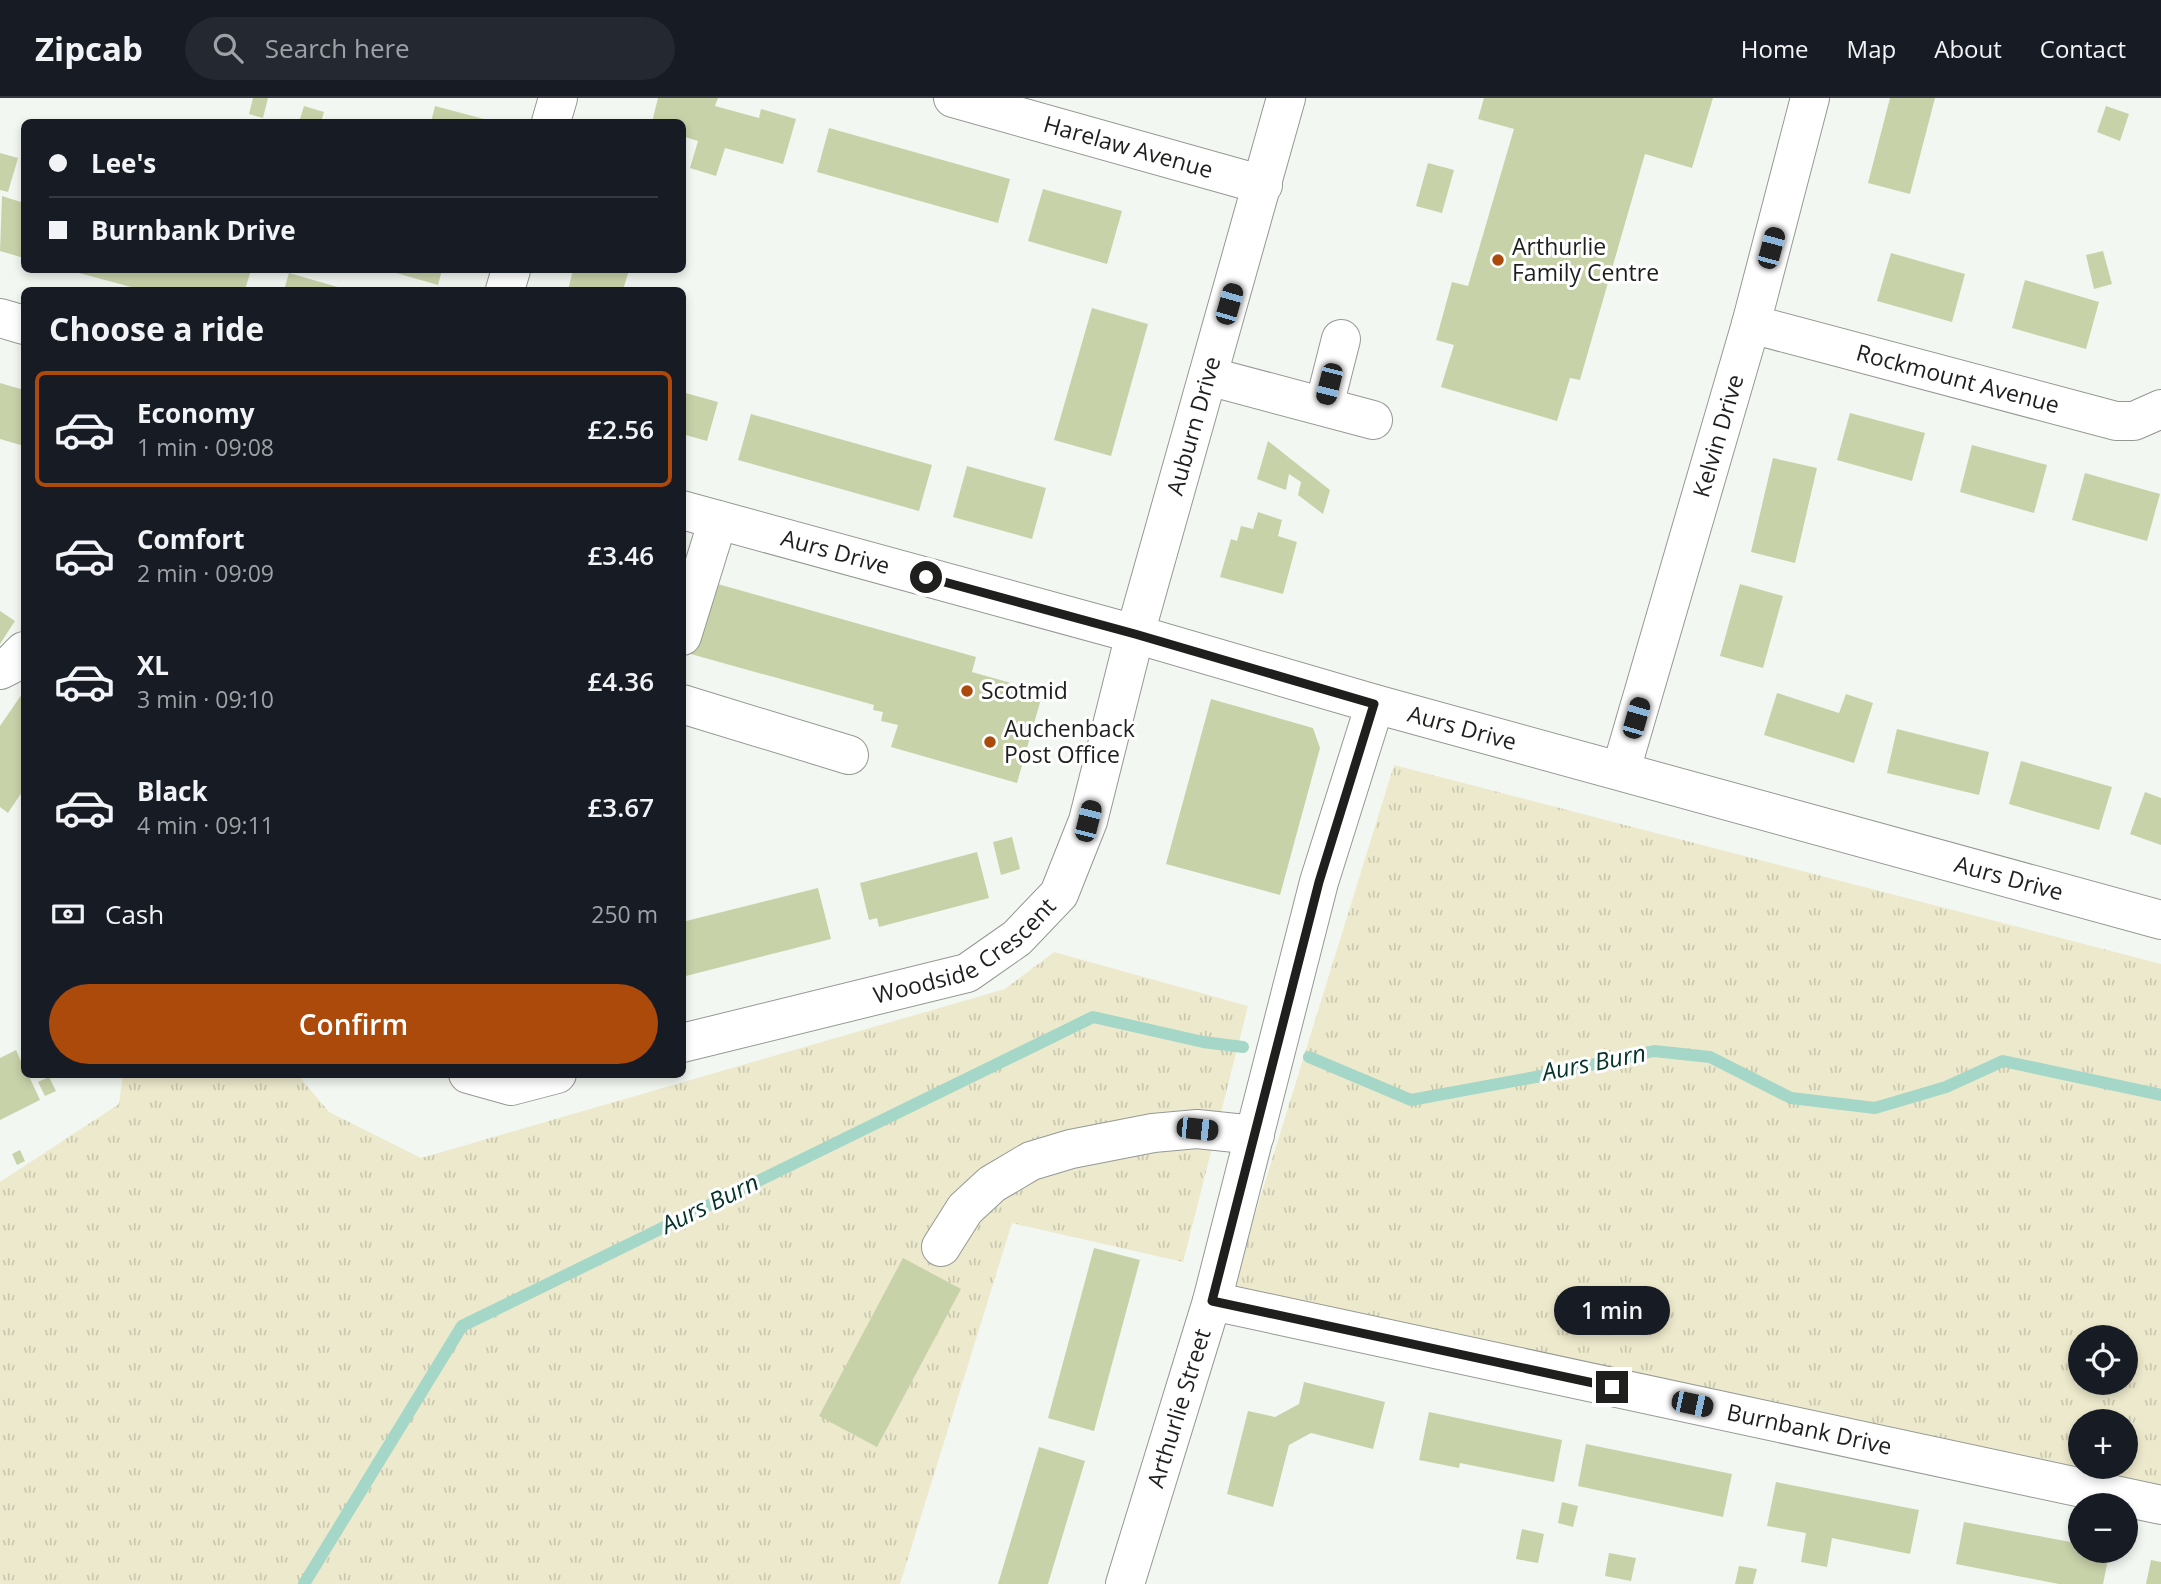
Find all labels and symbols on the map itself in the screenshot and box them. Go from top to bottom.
street label: Harelaw Avenue [1040,107,1217,185]
car [1756,225,1787,271]
place label: Arthurlie Family Centre [1512,230,1659,288]
marker: Arthurlie Family Centre [1490,252,1506,268]
car [1214,281,1245,327]
street label: Rockmount Avenue [1853,336,2063,420]
street label: Auburn Drive [1158,353,1227,499]
car [1314,361,1345,407]
street label: Kelvin Drive [1684,370,1750,501]
street label: Aurs Drive [778,521,894,581]
route start [910,561,942,593]
place label: Scotmid [981,674,1068,706]
marker: Scotmid [959,683,975,699]
car [1621,695,1652,741]
street label: Aurs Drive [1404,697,1520,757]
place label: Auchenback Post Office [1004,712,1135,770]
marker: Auchenback Post Office [982,734,998,750]
car [1073,798,1104,844]
street label: Aurs Drive [1951,847,2067,907]
street label: Woodside Crescent [870,890,1062,1010]
water label: Aurs Burn [1537,1035,1648,1088]
car [1176,1116,1219,1142]
water label: Aurs Burn [653,1165,764,1241]
callout: 1 min [1554,1286,1670,1334]
street label: Arthurlie Street [1139,1324,1218,1491]
route end [1596,1371,1628,1403]
car [1670,1389,1715,1419]
street label: Burnbank Drive [1724,1395,1895,1462]

